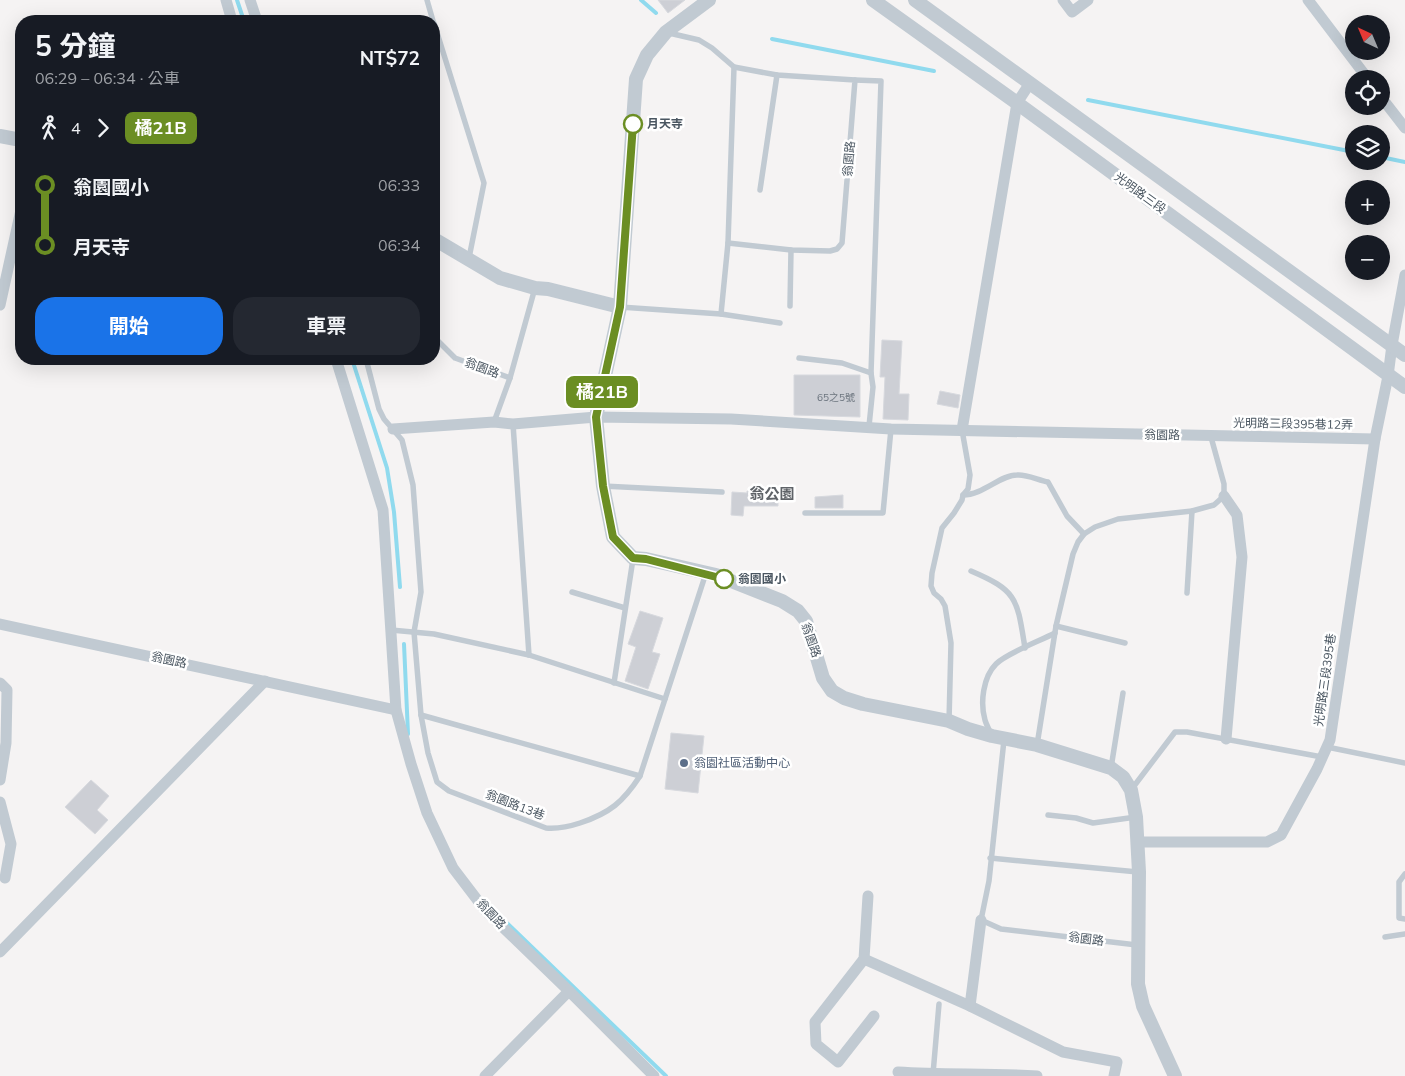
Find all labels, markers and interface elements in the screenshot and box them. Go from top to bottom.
north arrow [1345,15,1390,60]
map controls [1345,15,1390,280]
text: 5 分鐘 [35,28,115,63]
text: NT$72 [360,46,420,70]
text: 06:29 – 06:34 · 公車 [35,68,180,88]
button: locate [1345,70,1390,115]
icon: walk [35,114,63,142]
icon: forward [89,114,117,142]
marker: 月天寺 [623,114,643,134]
text: 橘21B [135,116,187,139]
place label: 月天寺 [647,116,683,131]
text: 4 [71,118,81,138]
button: layers [1345,125,1390,170]
street label: 翁園路 [839,140,858,178]
street label: 光明路三段 [1112,169,1169,216]
text: 翁園國小 [73,175,149,199]
text: 06:33 [378,175,420,195]
button: + [1345,180,1390,225]
text: 月天寺 [73,235,130,259]
text: 06:34 [378,235,420,255]
button: − [1345,235,1390,280]
button: 開始 [35,297,223,355]
button: 車票 [233,297,420,355]
street label: 翁園路 [463,354,502,381]
line badge: 橘21B [567,376,637,408]
text: 橘21B [576,380,628,403]
house number: 65之5號 [817,391,855,404]
street label: 光明路三段395巷12弄 [1233,415,1353,432]
street label: 翁園路 [1144,427,1180,442]
district label: 翁公園 [749,484,795,503]
marker: 翁園國小 [714,569,734,589]
place label: 翁園國小 [738,571,786,586]
street label: 翁園路 [799,620,824,659]
street label: 光明路三段395巷 [1311,633,1338,727]
street label: 翁園路 [150,648,188,671]
place label: 翁園社區活動中心 [694,755,790,770]
marker: 翁園社區活動中心 [678,757,690,769]
street label: 翁園路13巷 [483,786,547,823]
street label: 翁園路 [474,895,509,932]
street label: 翁園路 [1067,929,1105,948]

